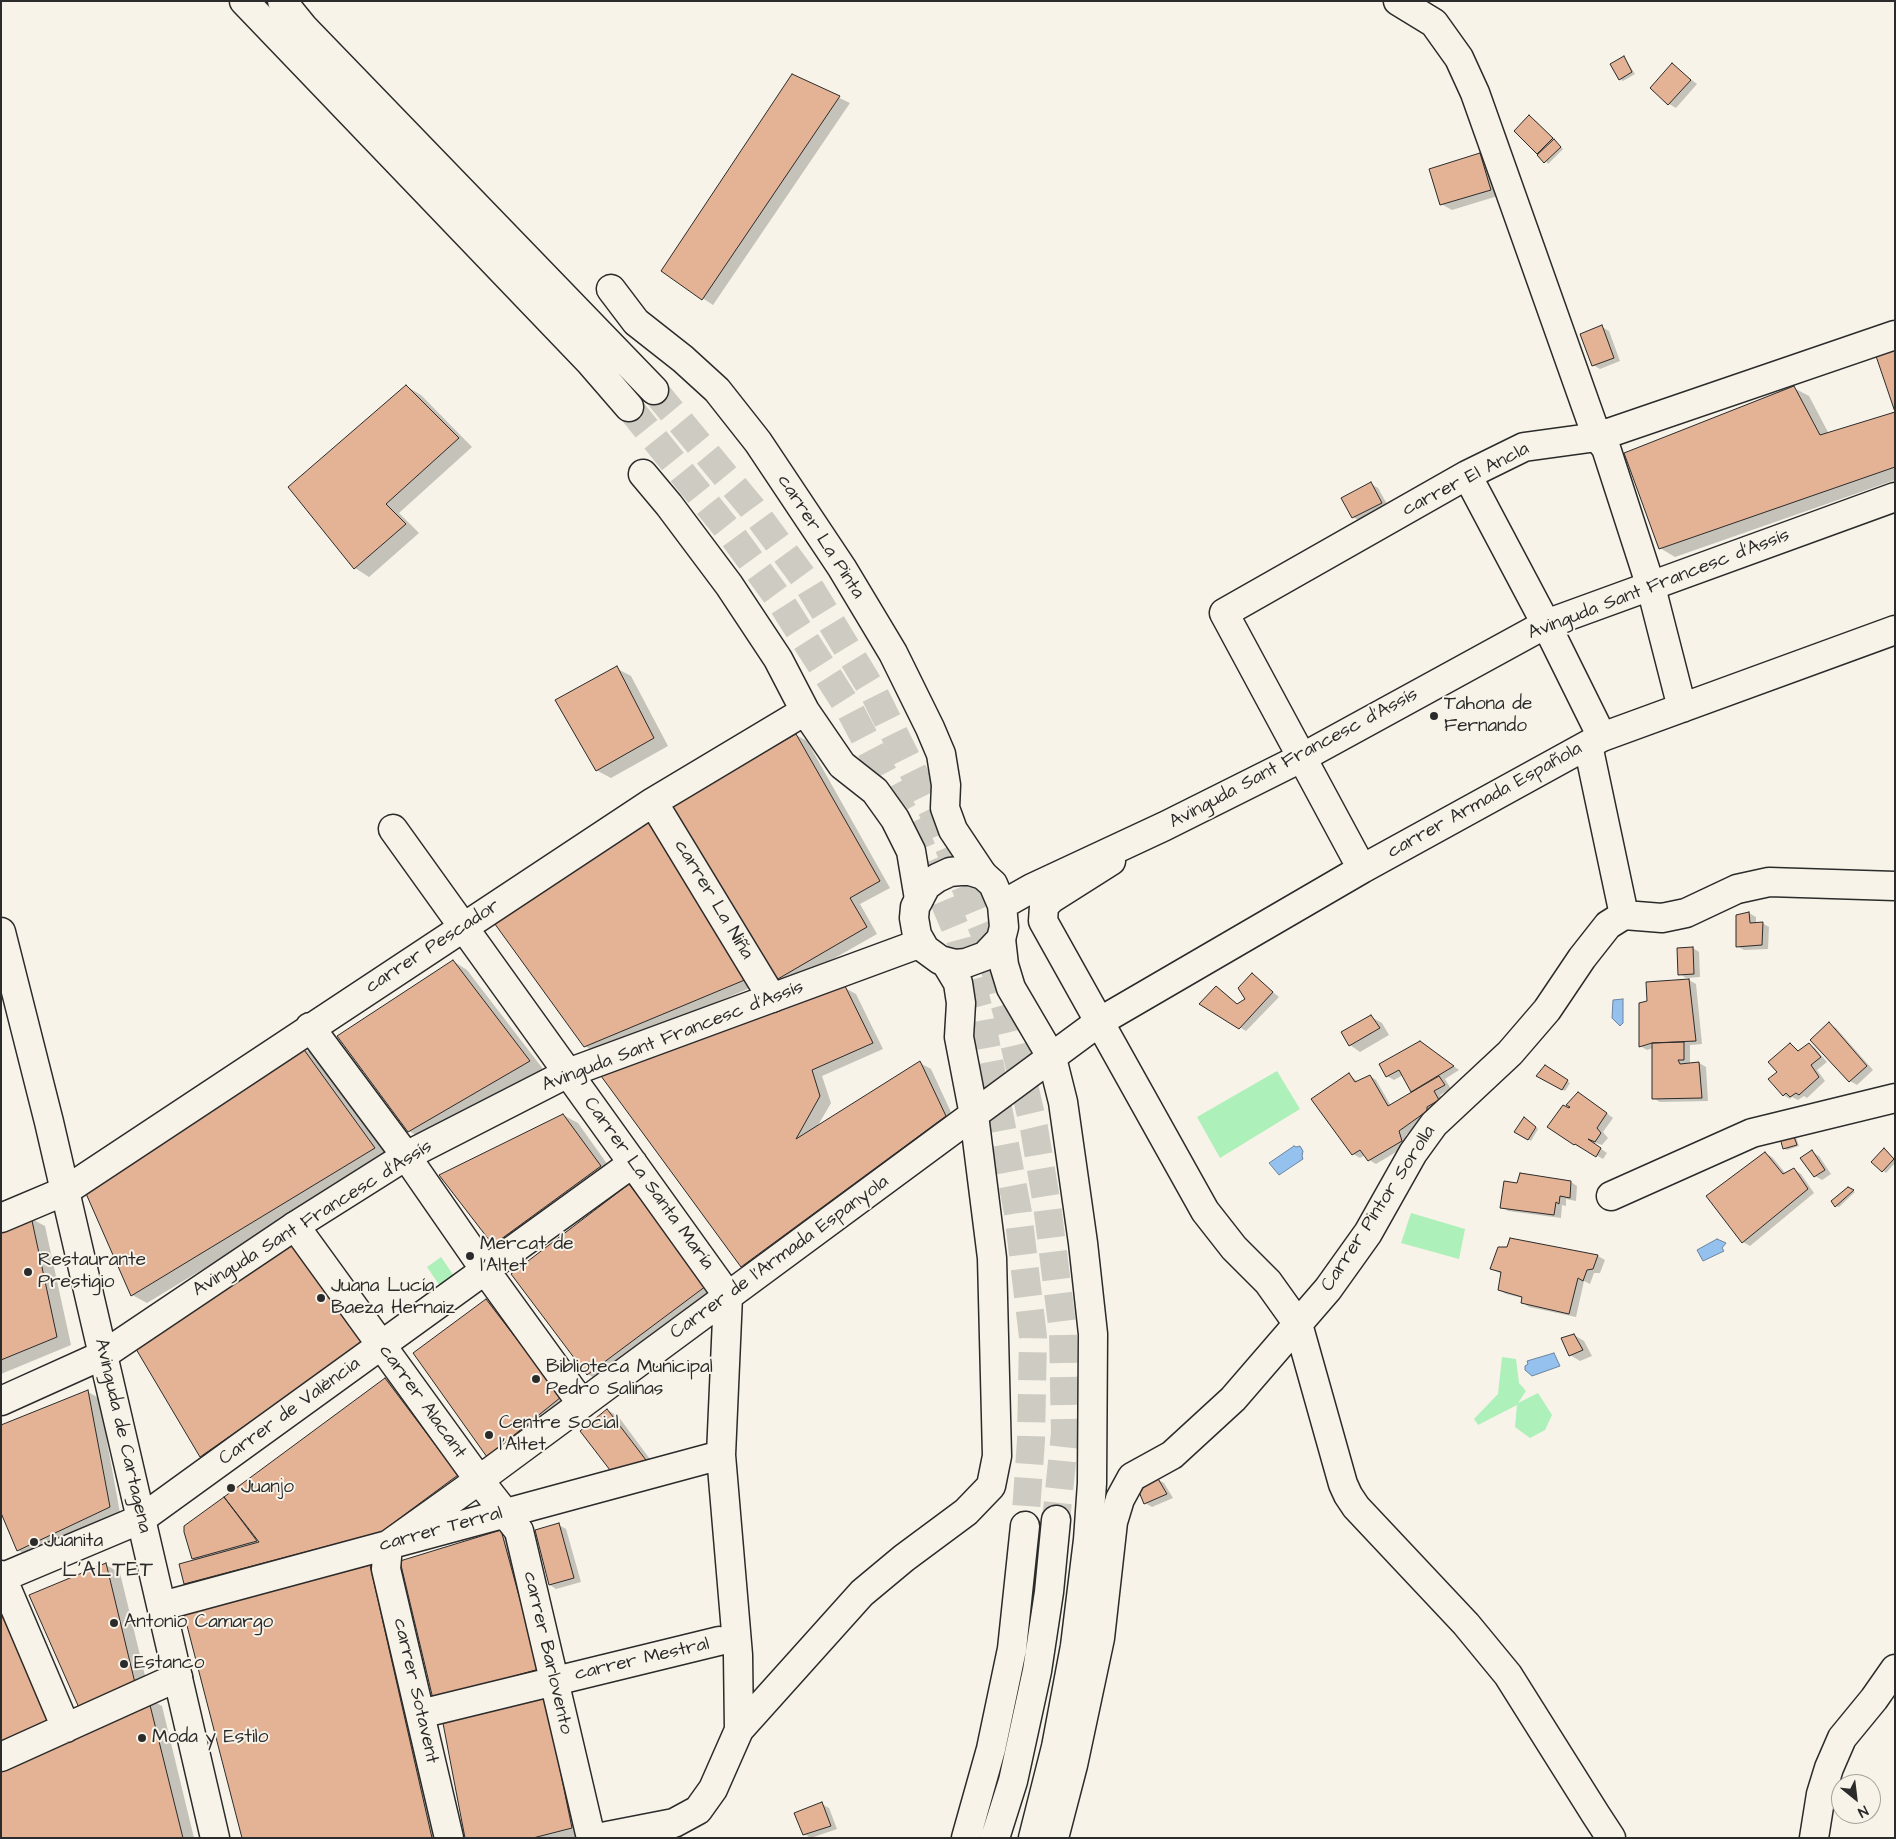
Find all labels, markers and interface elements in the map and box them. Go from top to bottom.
street label: carrer El Ancla [1399,438,1533,522]
street label: carrer La Pinta [771,471,869,603]
street label: Avinguda Sant Francesc d'Assís [1525,524,1793,646]
street label: Avinguda Sant Francesc d'Assís [1166,684,1422,834]
place label: Tahona de Fernando [1444,694,1532,738]
marker: Tahona de Fernando [1428,710,1440,722]
street label: carrer Armada Española [1384,738,1586,864]
street label: carrer La Niña [668,836,758,964]
street label: carrer Pescador [362,895,504,999]
street label: Avinguda Sant Francesc d’Assís [539,976,807,1098]
street label: Carrer La Santa María [578,1093,718,1275]
street label: Carrer Pintor Sorolla [1317,1122,1441,1296]
street label: Avinguda Sant Francesc d’Assís [189,1136,437,1302]
street label: Carrer de l'Armada Espanyola [666,1171,894,1345]
place label: Mercat de l'Altet [480,1234,573,1278]
place label: Restaurante Prestigio [38,1250,146,1294]
marker: Mercat de l'Altet [464,1250,476,1262]
marker: Restaurante Prestigio [22,1266,34,1278]
place label: Juana Lucía Baeza Hernaiz [331,1276,455,1320]
marker: Juana Lucía Baeza Hernaiz [315,1292,327,1304]
street label: Avinguda de Cartagena [89,1337,155,1535]
street label: carrer Alacant [373,1341,471,1463]
street label: Carrer de València [215,1353,365,1471]
place label: Biblioteca Municipal Pedro Salinas [546,1357,713,1401]
marker: Biblioteca Municipal Pedro Salinas [530,1373,542,1385]
place label: Centre Social l'Altet [499,1413,619,1457]
marker: Centre Social l'Altet [483,1429,495,1441]
place label: Juanjo [241,1477,294,1499]
marker: Juanjo [225,1482,237,1494]
street label: carrer Terral [377,1503,505,1557]
place label: Juanita [44,1531,103,1553]
marker: Juanita [28,1536,40,1548]
district label: L'ALTET [61,1559,155,1585]
street label: carrer Barlovento [517,1569,577,1737]
place label: Antonio Camargo [124,1612,273,1634]
street label: carrer Sotavent [387,1616,443,1766]
marker: Antonio Camargo [108,1617,120,1629]
street label: carrer Mestral [573,1633,711,1687]
place label: Estanco [134,1653,204,1675]
marker: Estanco [118,1658,130,1670]
place label: Moda y Estilo [152,1727,268,1749]
marker: Moda y Estilo [136,1732,148,1744]
north arrow [1831,1774,1881,1824]
text: N [1854,1800,1871,1822]

